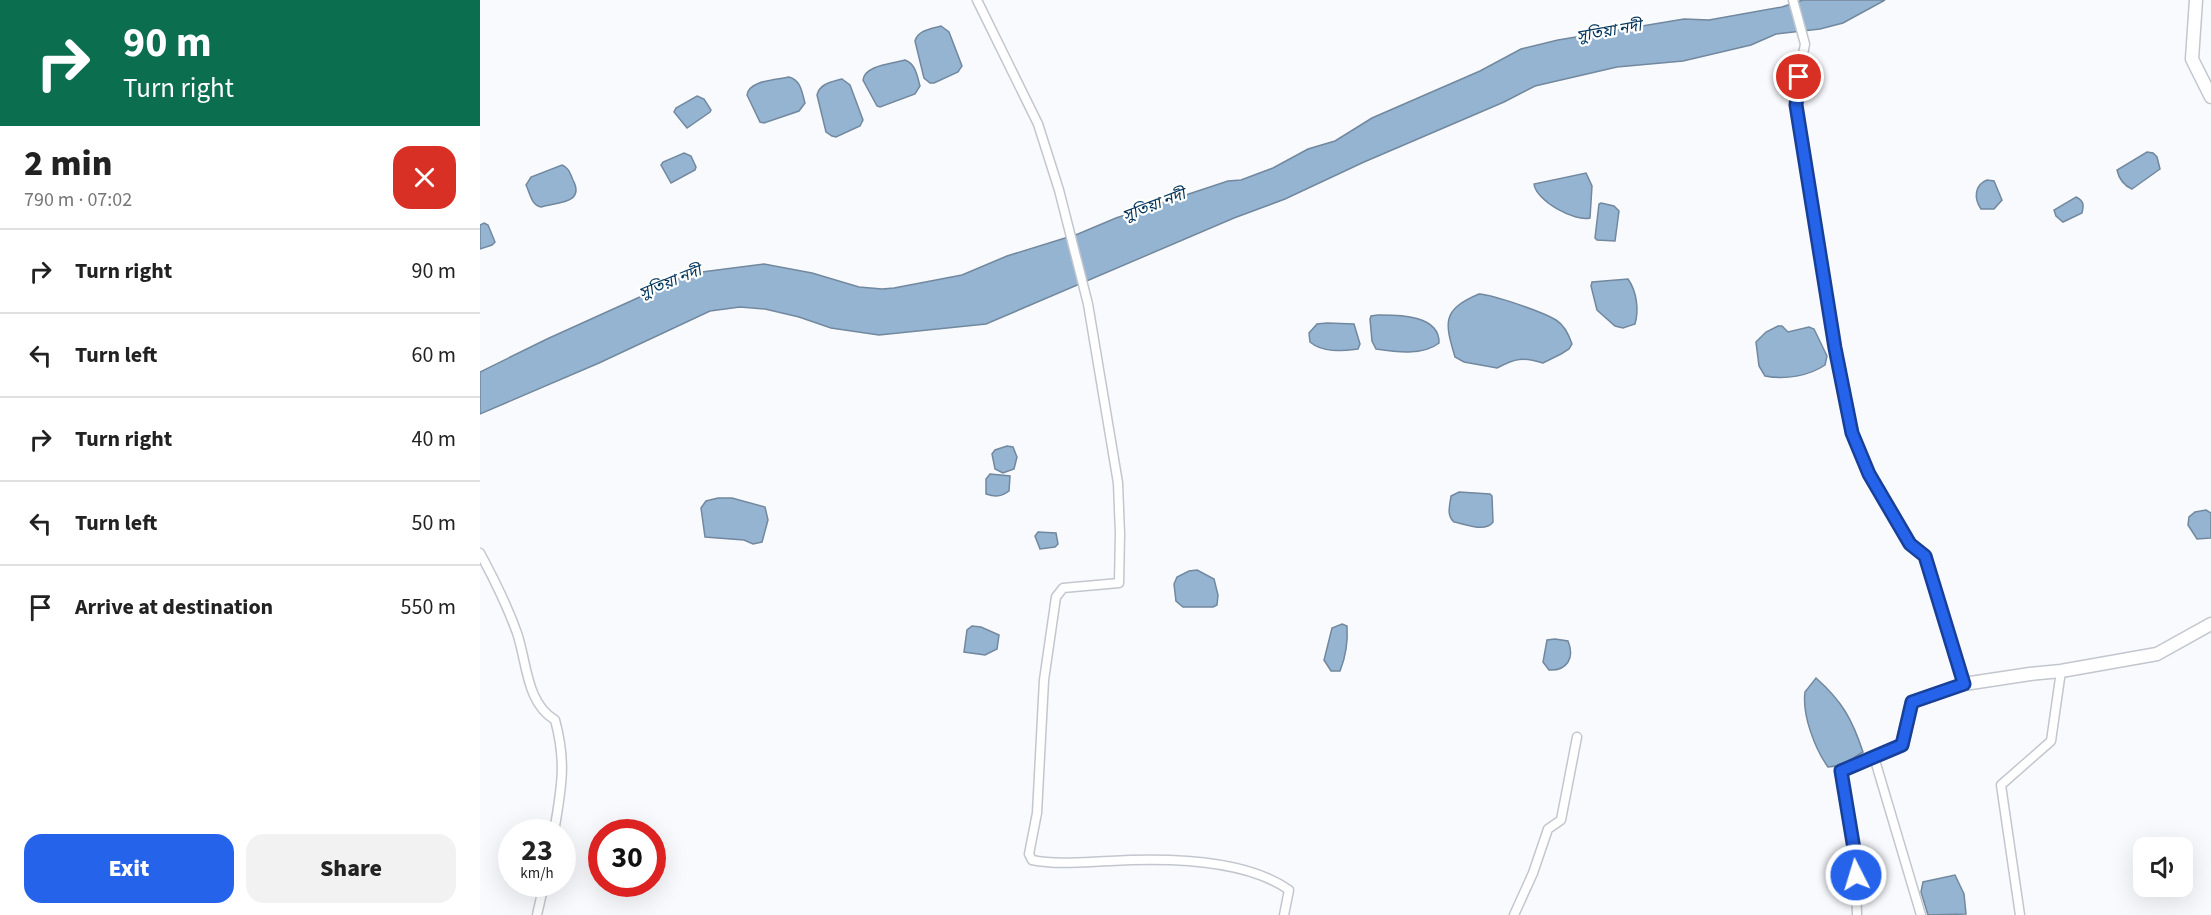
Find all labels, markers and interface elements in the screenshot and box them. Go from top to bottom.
text: 90 m [123,13,212,73]
water label: সুতিয়া নদী [1575,14,1646,48]
icon: right [24,24,102,102]
pin [1773,51,1824,102]
icon: arrive [1782,60,1815,93]
text: Turn right [123,69,234,108]
text: 2 min [24,138,112,189]
button: close [393,146,456,209]
water label: সুতিয়া নদী [1119,182,1191,227]
text: 790 m · 07:02 [24,186,132,214]
icon: right [24,255,57,288]
text: Turn right [75,255,172,287]
text: 90 m [411,255,456,287]
water label: সুতিয়া নদী [635,258,707,305]
icon: left [24,339,57,372]
text: Turn left [75,339,157,371]
text: 60 m [411,339,456,371]
icon: right [24,423,57,456]
text: Turn right [75,423,172,455]
text: 40 m [411,423,456,455]
icon: left [24,507,57,540]
text: Turn left [75,507,157,539]
text: 50 m [411,507,456,539]
icon: arrive [24,591,57,624]
text: Arrive at destination [75,591,273,623]
text: 550 m [401,591,456,623]
speed limit sign: 30 [588,819,666,897]
text: 23 [521,829,553,872]
button: Exit [24,834,234,903]
button: Share [246,834,456,903]
map controls [2133,837,2193,897]
button: sound [2133,837,2193,897]
position arrow [1824,843,1888,907]
text: km/h [520,863,554,884]

